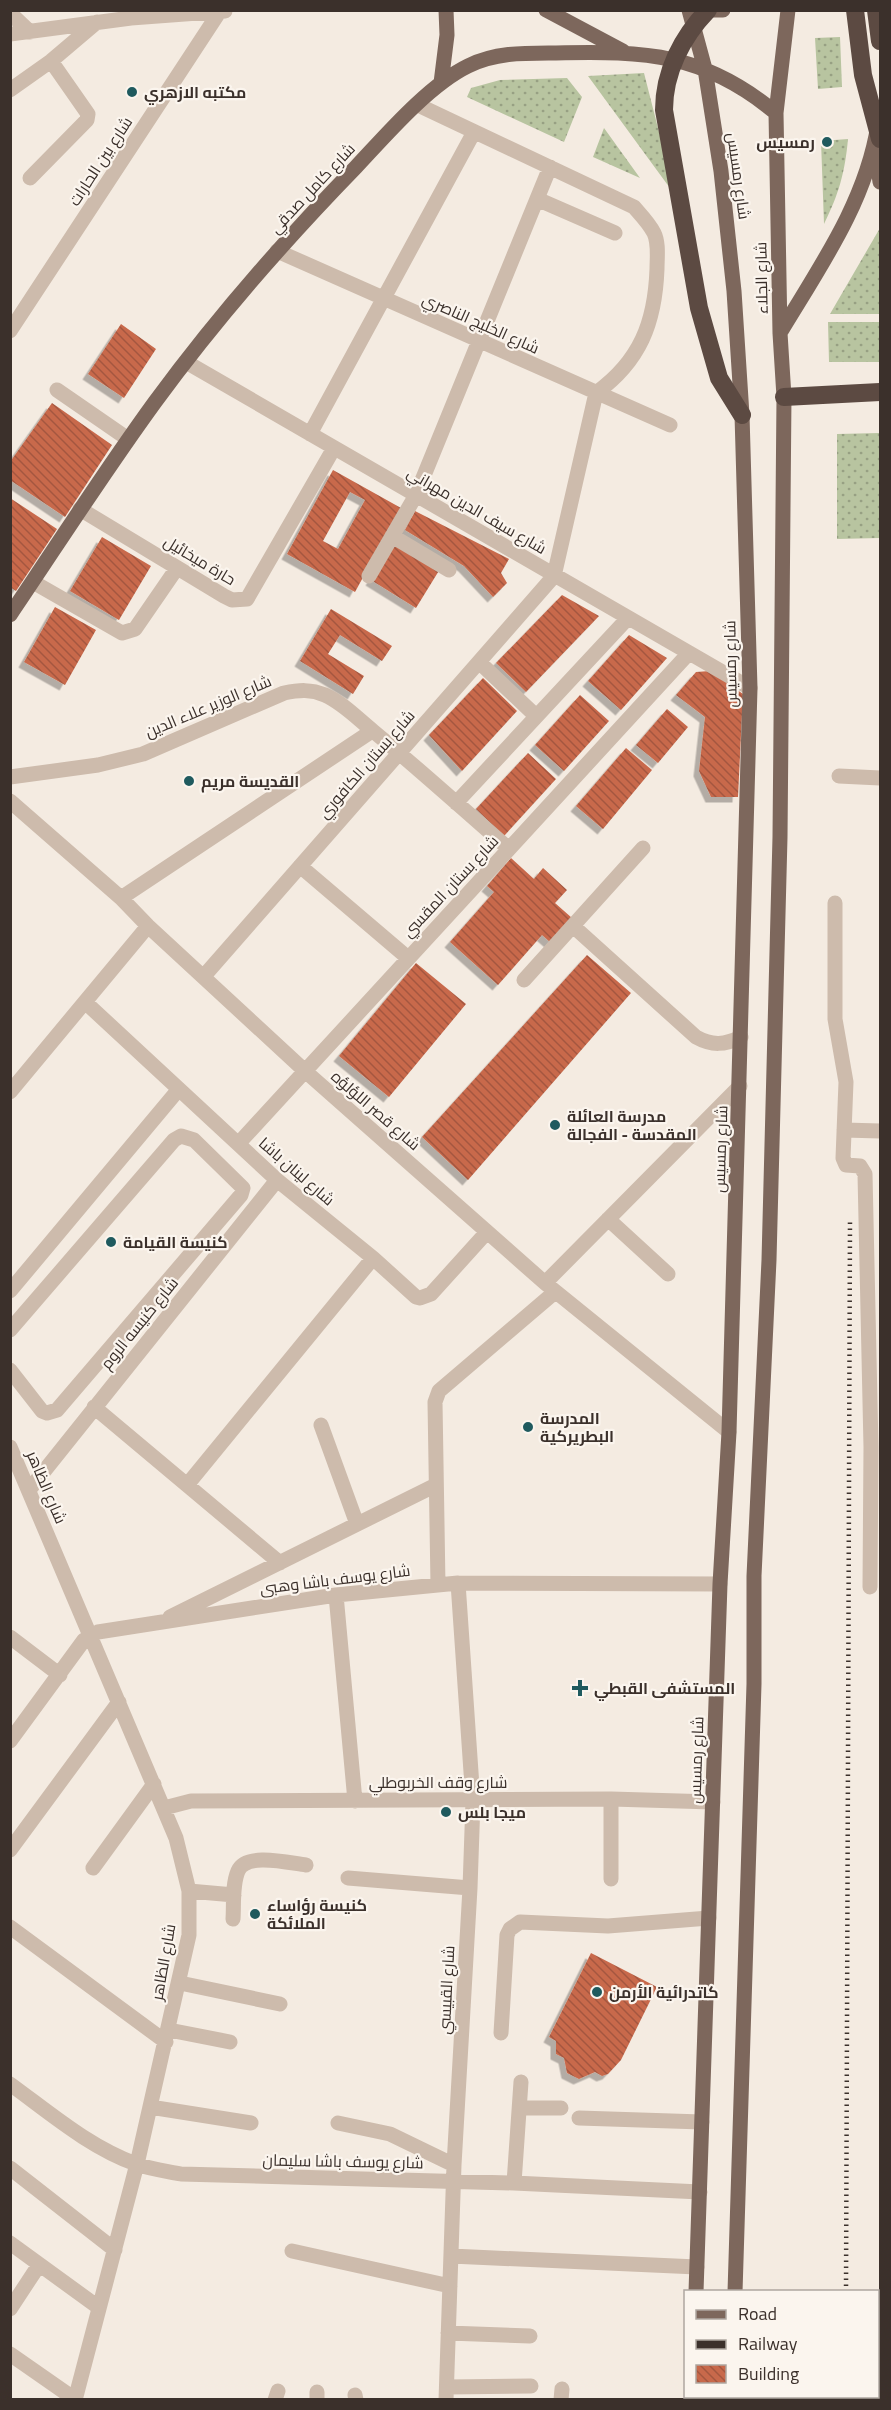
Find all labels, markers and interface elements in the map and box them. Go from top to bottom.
place label: مكتبه الازهري [144,80,246,105]
marker: مكتبه الازهري [125,85,139,99]
street label: شارع بين الحارات [62,112,138,210]
place label: رمسيس [756,130,815,154]
street label: شارع رمسيس [721,131,757,221]
marker: رمسيس [820,135,834,149]
street label: شارع كامل صدقي [263,137,362,240]
street label: شارع الجلاء [748,242,774,314]
street label: شارع الخليج الناصري [418,286,543,361]
street label: شارع سيف الدين مهراني [402,460,551,561]
street label: حارة ميخائيل [159,529,241,591]
street label: شارع رمسيس [717,620,743,708]
street label: شارع الوزير علاء الدين [141,668,275,744]
street label: شارع بستان الكافوري [312,704,422,825]
place label: القديسة مريم [201,769,299,793]
marker: القديسة مريم [182,774,196,788]
street label: شارع بستان المقسي [396,829,505,943]
street label: شارع قصر اللؤلؤه [326,1064,426,1156]
place label: مدرسة العائلة المقدسة - الفجالة [567,1104,697,1146]
street label: شارع رمسيس [706,1105,734,1193]
marker: مدرسة العائلة المقدسة - الفجالة [548,1118,562,1132]
street label: شارع لينان باشا [254,1131,340,1211]
place label: كنيسة القيامة [123,1230,228,1254]
marker: كنيسة القيامة [104,1235,118,1249]
street label: شارع كنيسه الروم [94,1272,184,1374]
place label: المدرسة البطريركية [540,1406,614,1448]
marker: المدرسة البطريركية [521,1420,535,1434]
street label: شارع الظاهر [20,1446,73,1527]
street label: شارع يوسف باشا وهبى [258,1558,412,1600]
place label: المستشفى القبطي [594,1676,735,1701]
marker: المستشفى القبطي [571,1679,589,1697]
street label: شارع رمسيس [682,1716,710,1804]
street label: شارع وقف الخربوطلي [369,1770,507,1796]
place label: ميجا بلس [458,1800,526,1824]
marker: ميجا بلس [439,1805,453,1819]
place label: كنيسة رؤاساء الملائكة [267,1893,367,1935]
marker: كنيسة رؤاساء الملائكة [248,1907,262,1921]
street label: شارع الظاهر [144,1922,182,2003]
street label: شارع القبيسي [432,1945,461,2035]
place label: كاتدرائية الأرمن [609,1980,718,2004]
marker: كاتدرائية الأرمن [590,1985,604,1999]
street label: شارع يوسف باشا سليمان [262,2148,424,2174]
legend [684,2290,879,2398]
text: Road [738,2300,777,2327]
text: Railway [738,2330,798,2357]
text: Building [738,2360,799,2387]

